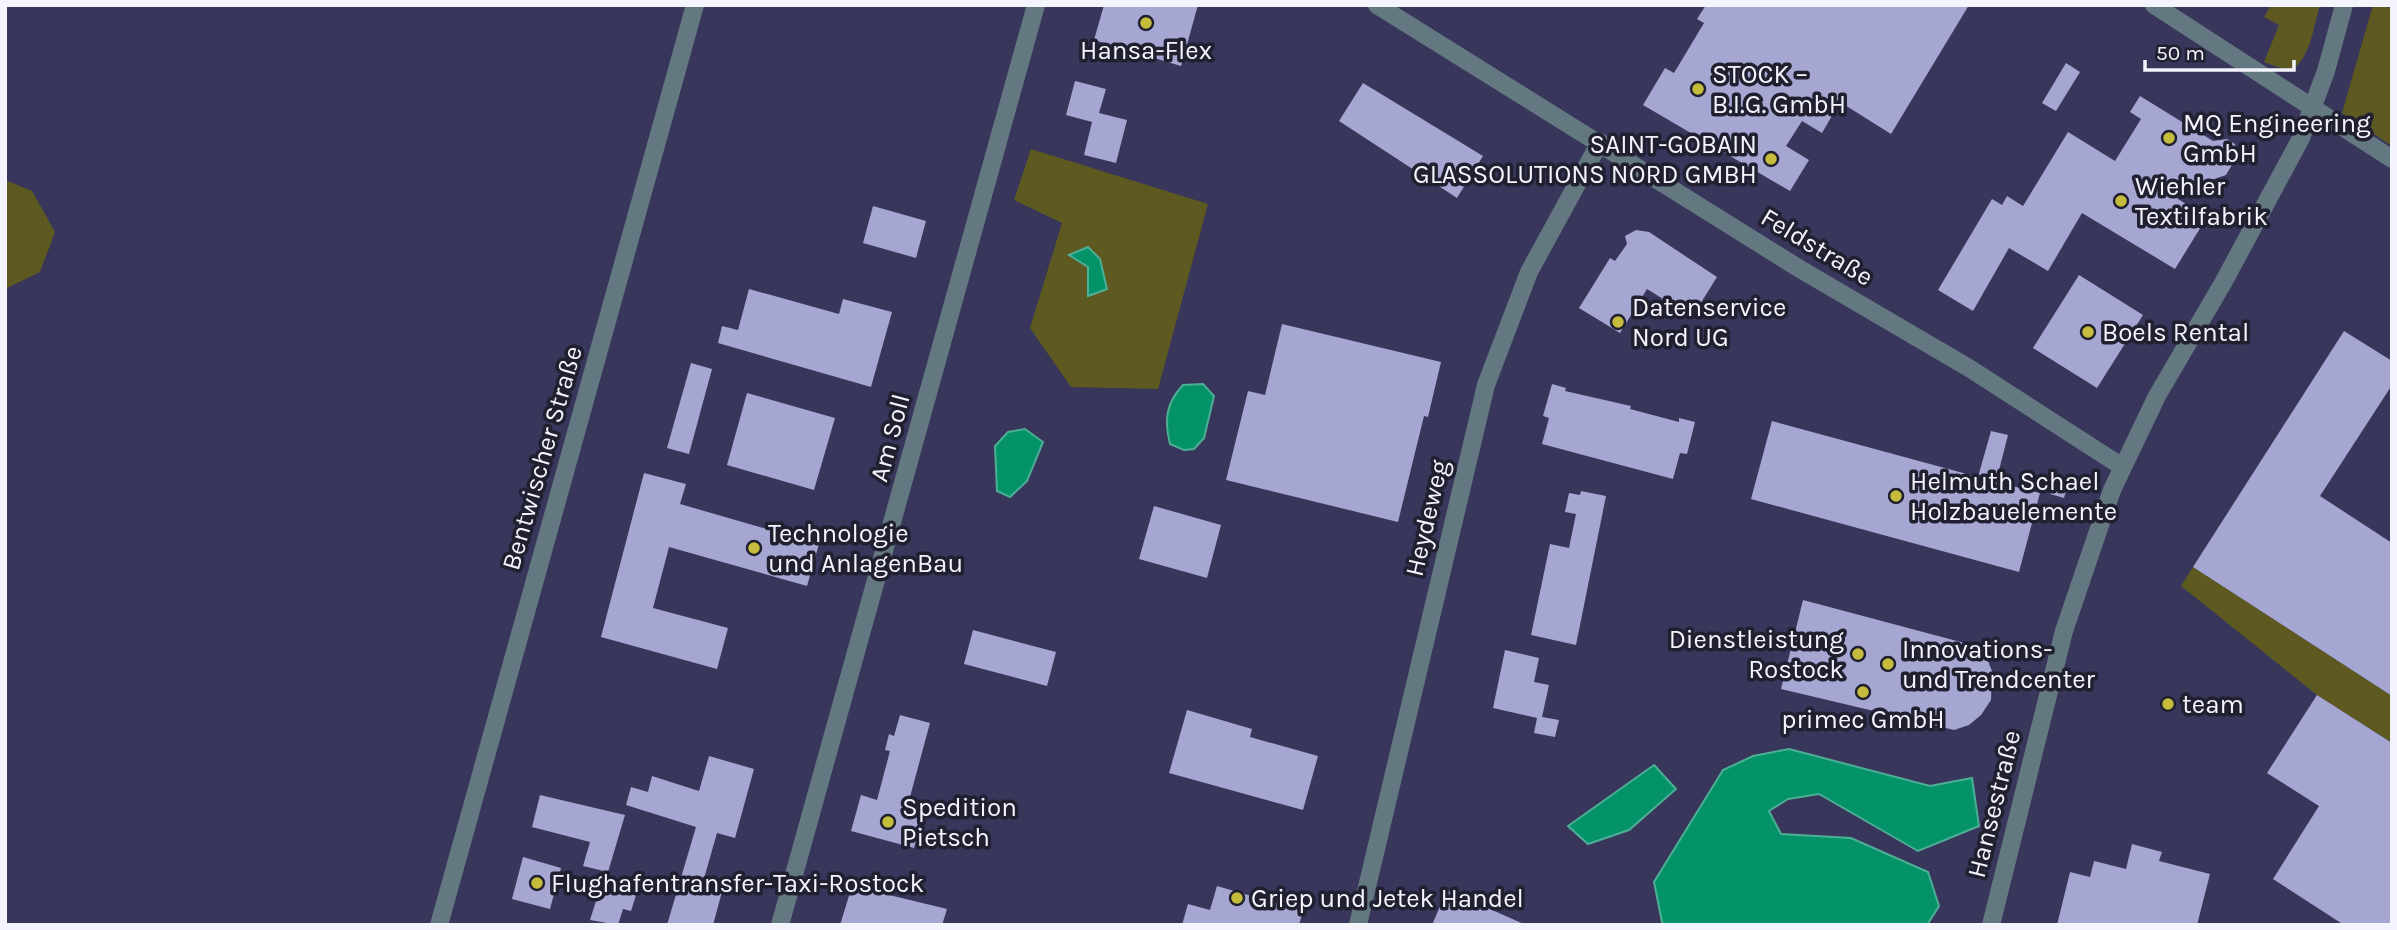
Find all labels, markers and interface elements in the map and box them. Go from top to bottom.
marker: Hansa-Flex [1138,15,1154,31]
scale bar [2145,28,2294,72]
place label: Hansa-Flex [1080,35,1212,66]
text: 50 m [2156,41,2205,65]
place label: STOCK – B.I.G. GmbH [1712,59,1846,120]
marker: STOCK – B.I.G. GmbH [1690,81,1706,97]
place label: MQ Engineering GmbH [2183,108,2371,169]
place label: SAINT-GOBAIN GLASSOLUTIONS NORD GMBH [1413,129,1757,190]
marker: MQ Engineering GmbH [2161,130,2177,146]
marker: SAINT-GOBAIN GLASSOLUTIONS NORD GMBH [1763,151,1779,167]
place label: Wiehler Textilfabrik [2135,171,2268,232]
marker: Wiehler Textilfabrik [2113,193,2129,209]
street label: Feldstraße [1755,201,1879,293]
place label: Datenservice Nord UG [1632,292,1786,353]
marker: Datenservice Nord UG [1610,314,1626,330]
place label: Boels Rental [2102,317,2249,348]
marker: Boels Rental [2080,324,2096,340]
street label: Bentwischer Straße [495,342,589,574]
street label: Am Soll [863,391,917,485]
street label: Heydeweg [1399,456,1455,579]
place label: Helmuth Schael Holzbauelemente [1910,466,2117,527]
marker: Helmuth Schael Holzbauelemente [1888,488,1904,504]
place label: Technologie und AnlagenBau [768,518,963,579]
marker: Technologie und AnlagenBau [746,540,762,556]
place label: Dienstleistung Rostock [1669,624,1844,685]
place label: Innovations- und Trendcenter [1902,634,2096,695]
marker: Dienstleistung Rostock [1850,646,1866,662]
marker: Innovations- und Trendcenter [1880,656,1896,672]
marker: primec GmbH [1855,684,1871,700]
place label: team [2182,689,2244,720]
marker: team [2160,696,2176,712]
place label: primec GmbH [1781,704,1945,735]
street label: Hansestraße [1961,727,2027,881]
place label: Spedition Pietsch [902,792,1017,853]
marker: Spedition Pietsch [880,814,896,830]
place label: Flughafentransfer-Taxi-Rostock [551,868,924,899]
marker: Flughafentransfer-Taxi-Rostock [529,875,545,891]
place label: Griep und Jetek Handel [1251,883,1524,914]
marker: Griep und Jetek Handel [1229,890,1245,906]

